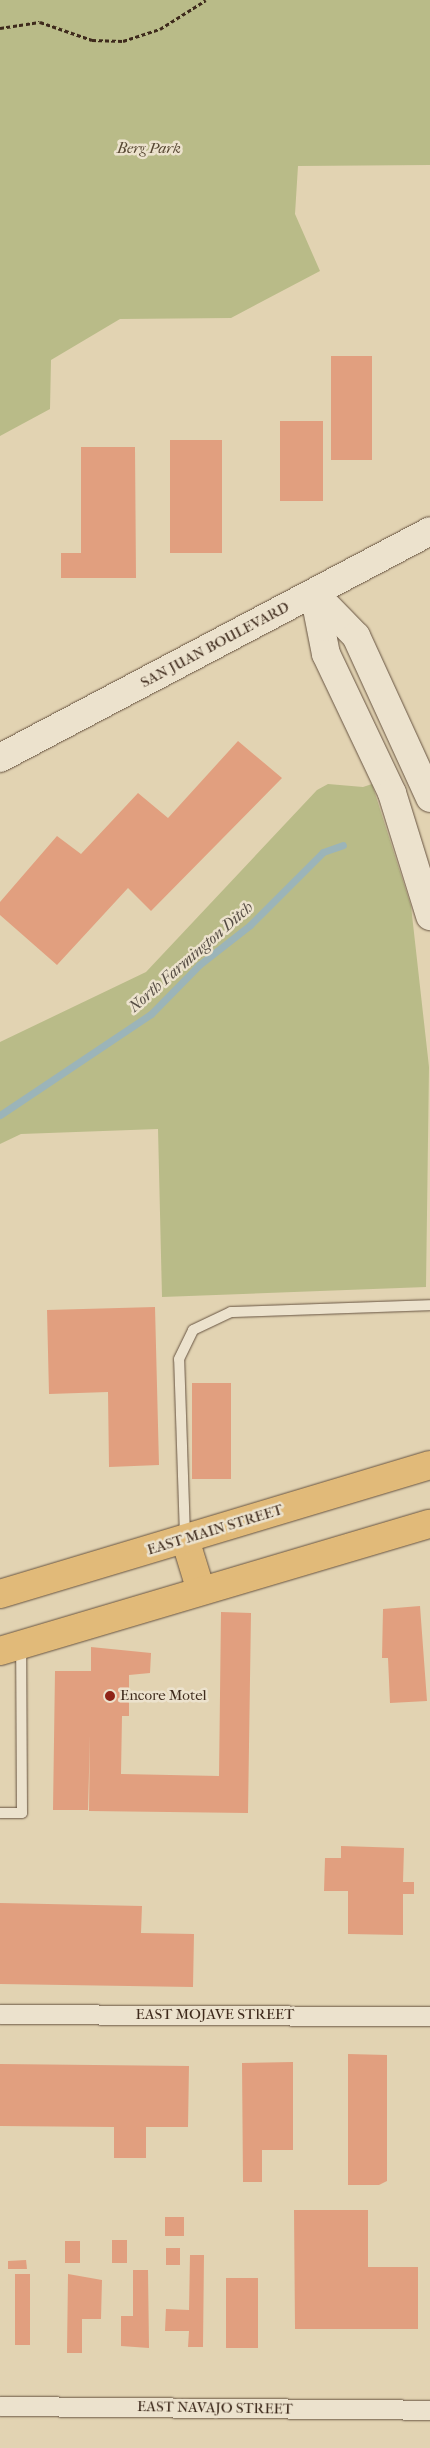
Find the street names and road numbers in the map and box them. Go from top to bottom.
street label: SAN JUAN BOULEVARD [138,598,292,692]
street label: EAST MAIN STREET [145,1501,285,1559]
street label: EAST MOJAVE STREET [136,2006,294,2024]
street label: EAST NAVAJO STREET [137,2398,293,2418]

